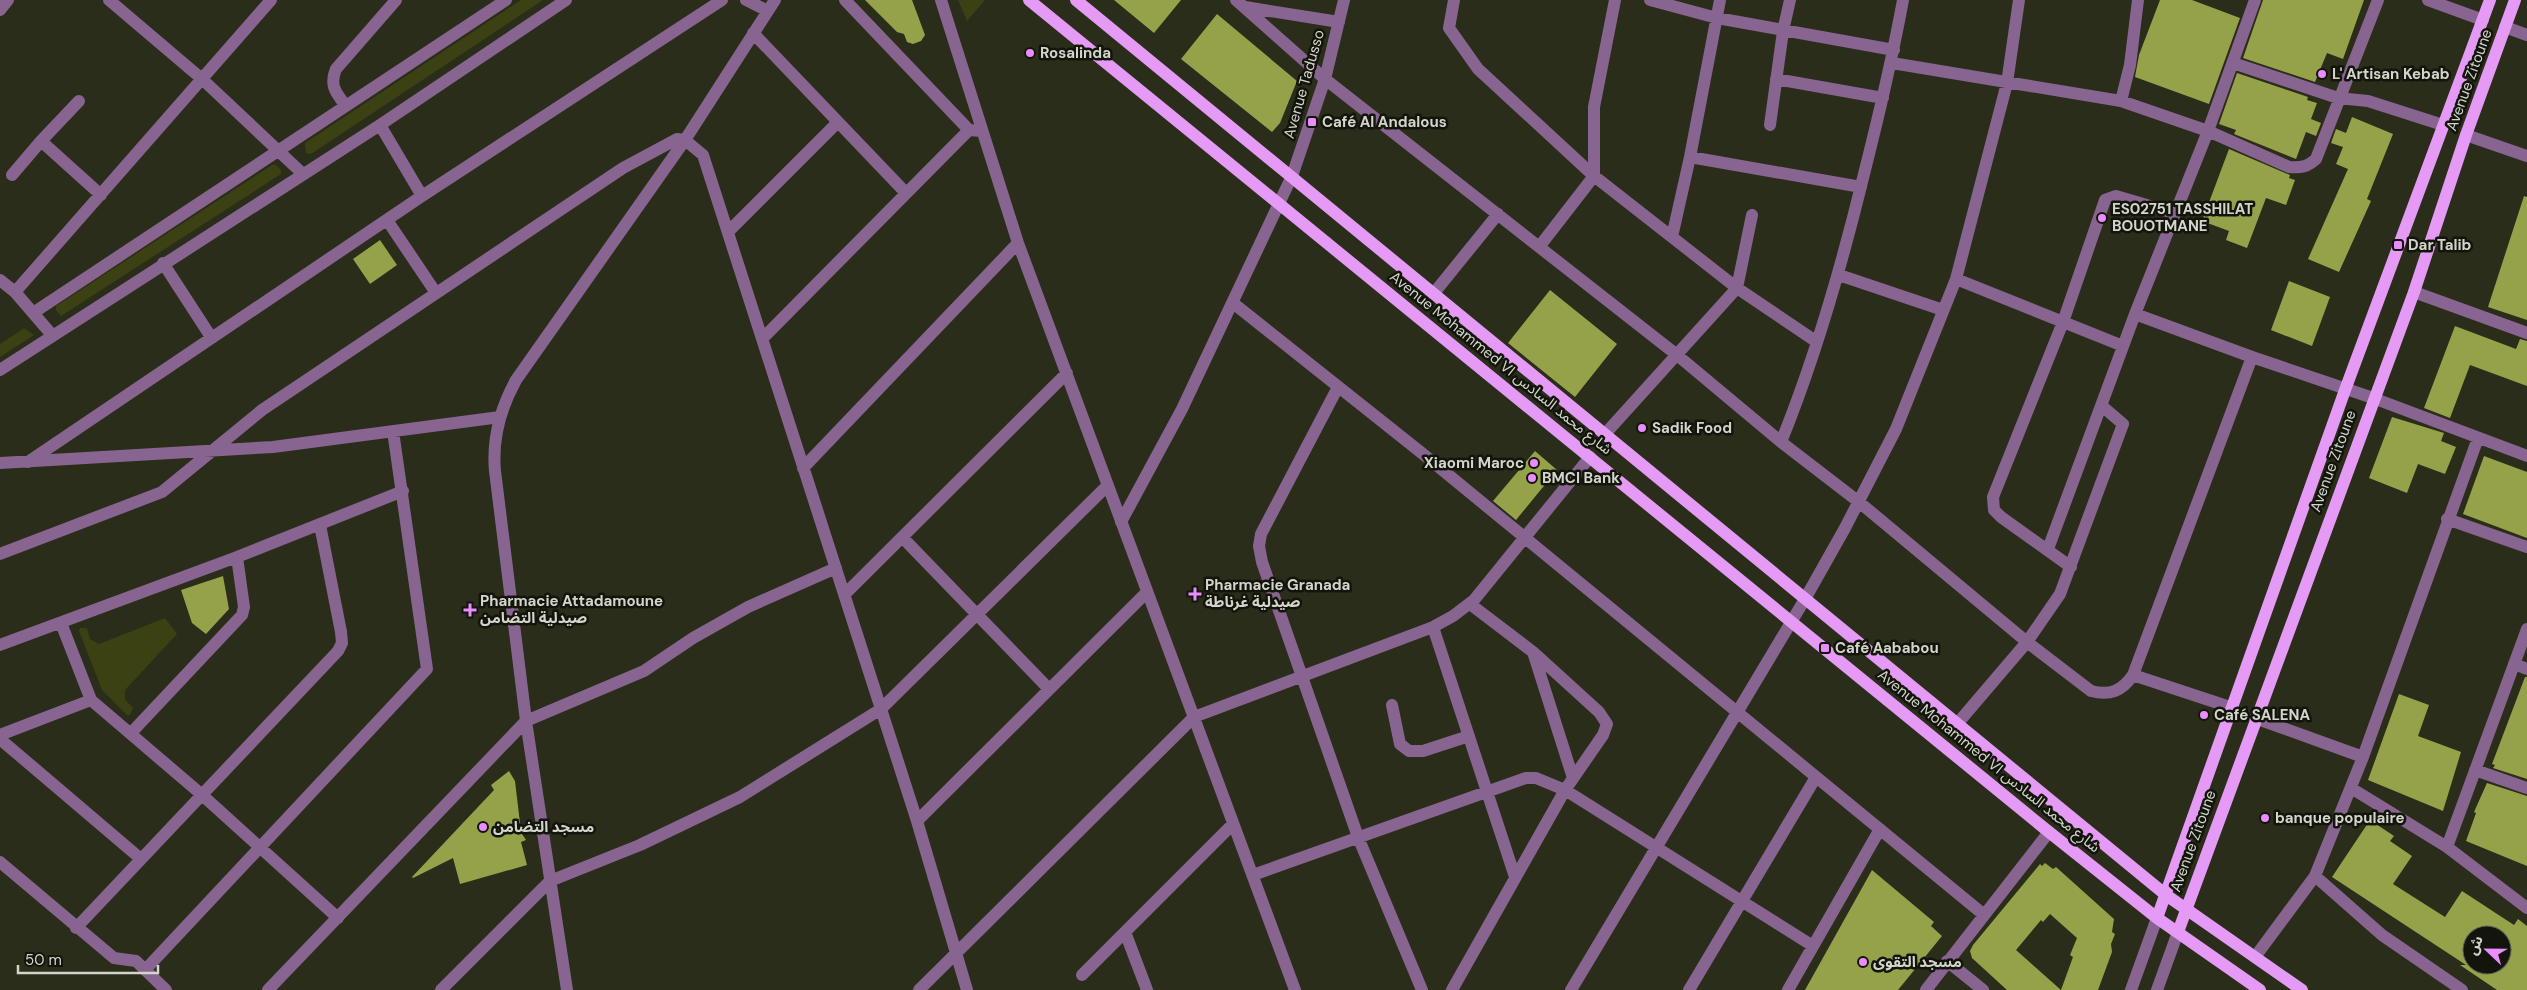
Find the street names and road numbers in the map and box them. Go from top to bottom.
street label: Avenue Zitoune [2441,26,2497,134]
street label: Avenue Tadusso [1279,27,1329,141]
street label: Avenue Mohammed VI شارع محمد السادس [1384,267,1617,461]
street label: Avenue Zitoune [2305,407,2361,515]
street label: Avenue Mohammed VI شارع محمد السادس [1872,665,2105,859]
street label: Avenue Zitoune [2165,787,2221,895]

